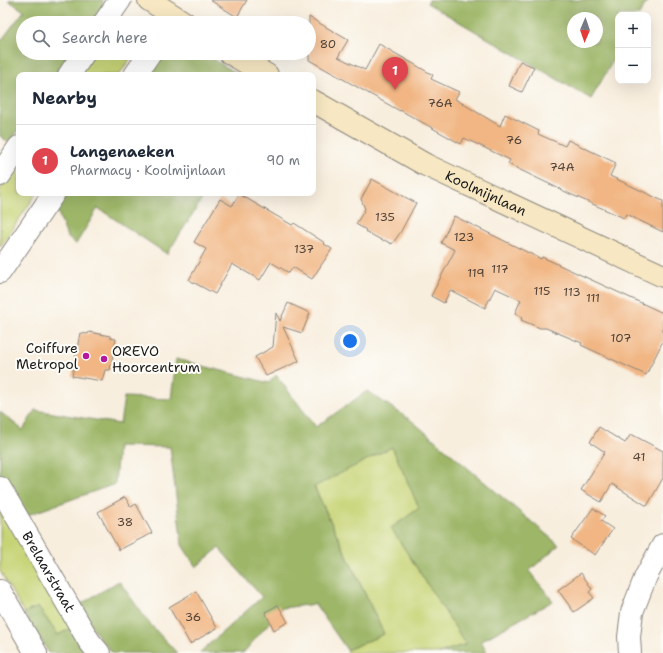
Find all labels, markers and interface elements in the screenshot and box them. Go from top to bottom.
north arrow [567,12,603,48]
map controls [615,12,651,84]
button: + [615,12,651,48]
search box [16,16,316,60]
icon: search [30,27,52,49]
text: Search here [62,28,148,48]
house number: 80 [320,36,336,52]
button: − [615,48,651,84]
pin: 1 [382,57,408,90]
text: Nearby [32,87,97,109]
house number: 76A [428,95,453,111]
house number: 76 [506,132,522,148]
text: Langenaeken [70,142,174,162]
text: 1 [42,152,48,169]
text: 90 m [266,152,300,169]
house number: 74A [550,159,575,175]
text: Pharmacy · Koolmijnlaan [70,162,226,179]
street label: Koolmijnlaan [442,166,530,220]
house number: 135 [375,209,395,225]
house number: 123 [454,229,474,245]
house number: 137 [294,241,314,257]
house number: 117 [491,261,509,277]
house number: 119 [467,265,485,281]
house number: 115 [534,283,550,299]
house number: 113 [563,284,581,300]
house number: 111 [586,290,600,306]
house number: 107 [611,330,631,346]
your location [340,331,360,351]
place label: Coiffure Metropol [16,339,79,373]
place label: OREVO Hoorcentrum [112,342,200,376]
marker: Coiffure Metropol [81,351,91,361]
marker: OREVO Hoorcentrum [99,354,109,364]
house number: 41 [633,449,645,465]
house number: 38 [117,514,133,530]
street label: Brelaarstraat [18,528,79,616]
house number: 36 [185,609,201,625]

